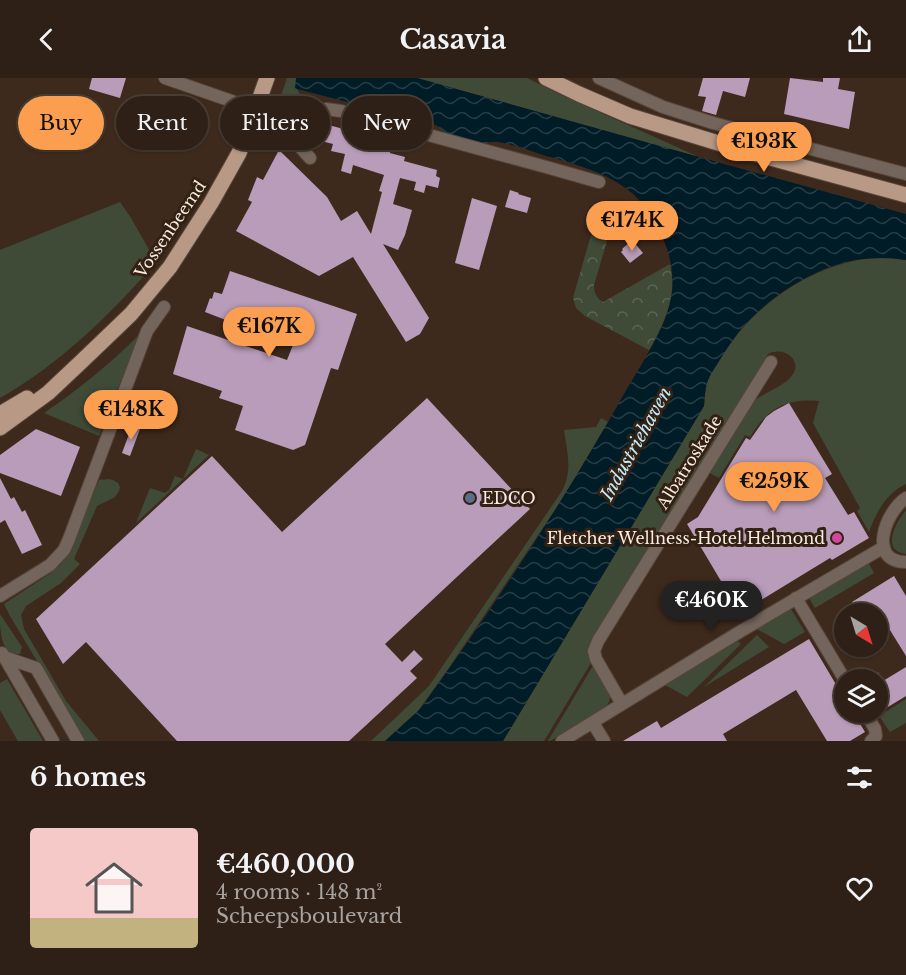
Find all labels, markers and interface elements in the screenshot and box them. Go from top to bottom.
icon: back [30,23,63,56]
text: Casavia [399,23,507,56]
icon: share [843,23,876,56]
chip: Buy [18,96,104,150]
chip: Rent [116,96,208,150]
chip: Filters [220,96,330,150]
chip: New [342,96,432,150]
pin: €193K [722,122,806,173]
text: €193K [731,129,797,153]
street label: Vossenbeemd [130,176,210,282]
pin: €174K [590,201,674,252]
text: €174K [600,208,664,232]
pin: €167K [227,307,311,358]
text: €167K [237,314,301,338]
water label: Industriehaven [595,383,676,505]
pin: €148K [89,390,173,441]
text: €148K [98,397,164,421]
street label: Albatroskade [652,411,726,513]
pin: €259K [732,462,816,513]
text: €259K [739,469,809,493]
place label: EDCO [482,488,536,508]
marker: EDCO [463,491,477,505]
place label: Fletcher Wellness-Hotel Helmond [547,528,825,548]
marker: Fletcher Wellness-Hotel Helmond [830,531,844,545]
pin: €460K [669,581,753,632]
text: €460K [674,588,748,612]
north arrow [834,603,888,657]
map controls [834,603,888,723]
button: layers [834,669,888,723]
text: 6 homes [30,761,146,793]
icon: filters [843,761,876,794]
text: €460,000 [216,848,355,880]
icon: home [78,852,150,924]
icon: heart [843,872,876,905]
text: 4 rooms · 148 m² [216,880,382,904]
text: Scheepsboulevard [216,904,402,928]

